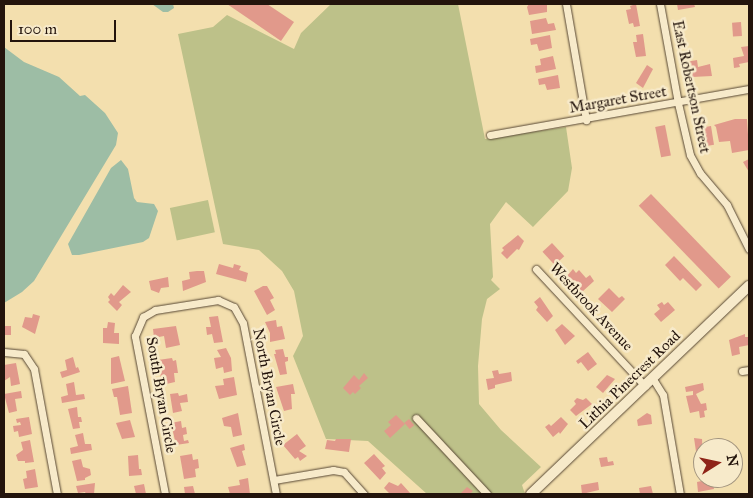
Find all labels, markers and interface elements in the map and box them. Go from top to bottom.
scale bar [12,10,119,42]
street label: East Robertson Street [668,19,714,155]
text: 100 m [18,20,57,38]
street label: Margaret Street [568,83,668,117]
street label: Westbrook Avenue [546,259,636,355]
street label: North Bryan Circle [249,327,289,447]
street label: Lithia Pinecrest Road [576,327,684,433]
street label: South Bryan Circle [142,335,180,455]
north arrow [693,438,743,488]
text: N [723,453,742,468]

